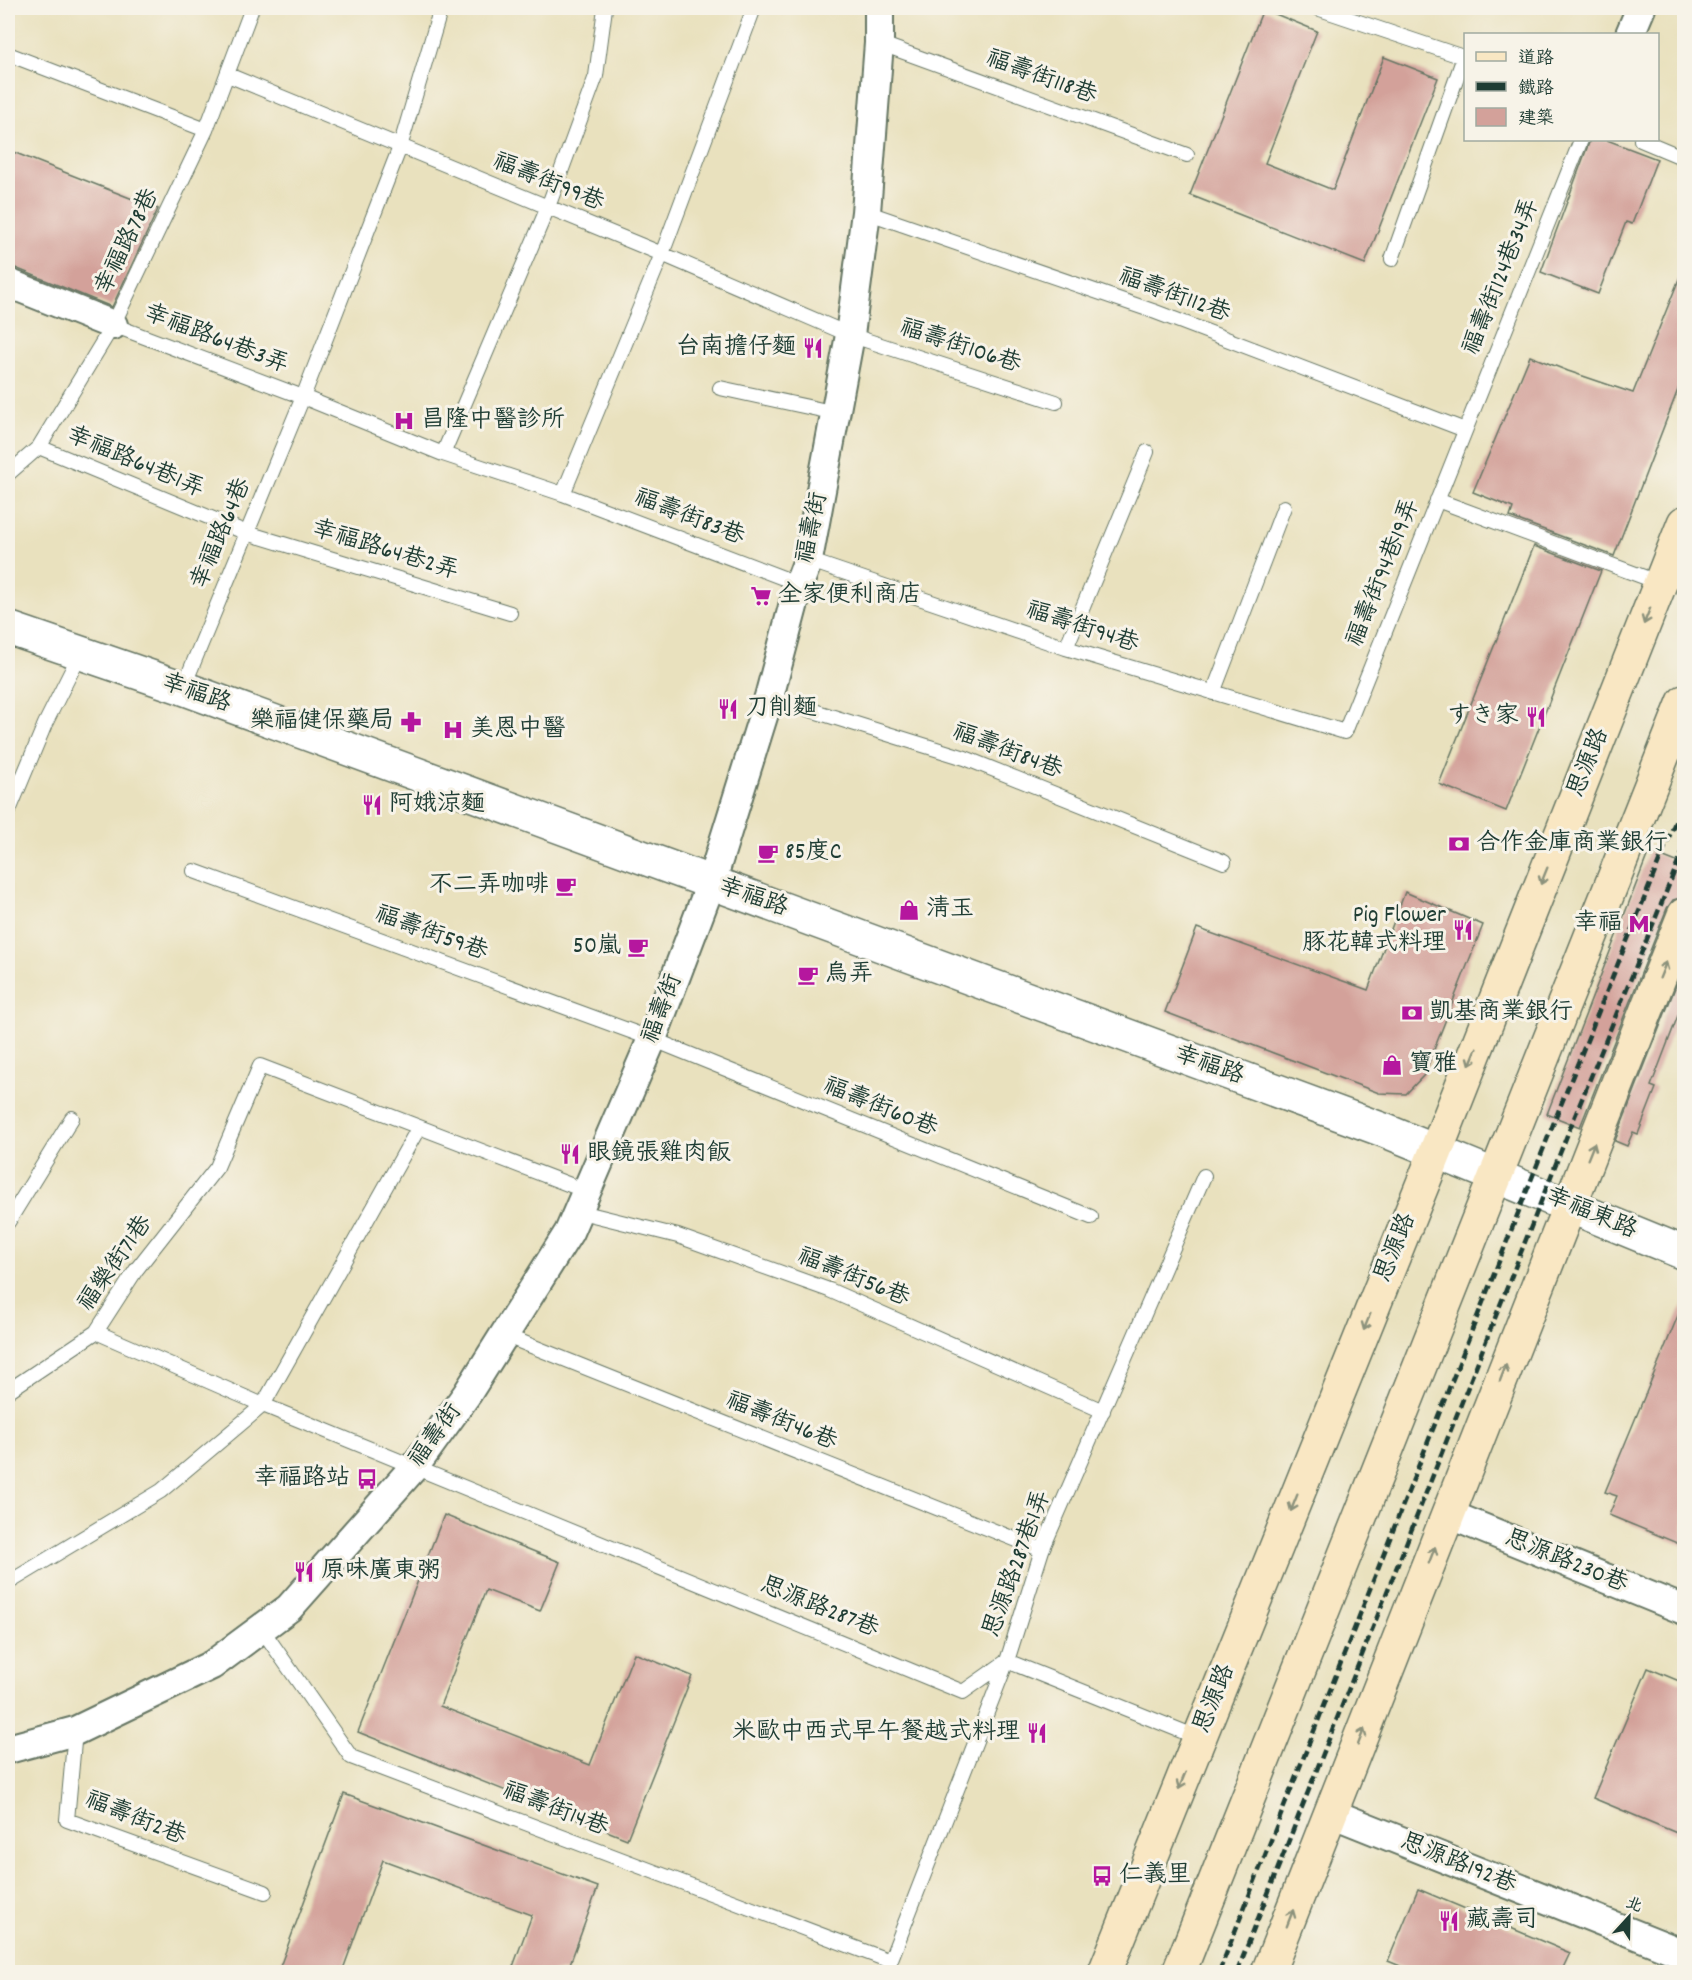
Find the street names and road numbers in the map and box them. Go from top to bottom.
street label: 福壽街118巷 [981,42,1101,114]
street label: 福壽街99巷 [487,145,609,221]
street label: 幸福路78巷 [88,183,168,301]
street label: 福壽街124巷34弄 [1455,194,1549,360]
street label: 福壽街112巷 [1113,260,1235,332]
street label: 幸福路64巷3弄 [139,297,293,383]
street label: 福壽街106巷 [895,311,1025,383]
street label: 幸福路64巷1弄 [61,419,209,507]
street label: 幸福路64巷 [183,473,261,595]
street label: 福壽街83巷 [629,481,749,555]
street label: 福壽街 [789,489,837,567]
street label: 福壽街94巷19弄 [1339,494,1429,652]
street label: 幸福路64巷2弄 [307,512,463,590]
street label: 福壽街94巷 [1021,594,1143,662]
street label: 幸福路 [156,666,236,722]
street label: 福壽街84巷 [947,715,1067,789]
street label: 思源路 [1560,723,1618,803]
street label: 幸福路 [713,870,793,926]
street label: 福壽街59巷 [370,898,492,970]
street label: 福壽街 [634,969,692,1049]
street label: 幸福路 [1169,1038,1249,1094]
street label: 福壽街60巷 [818,1070,942,1146]
street label: 幸福東路 [1540,1180,1642,1248]
street label: 思源路 [1367,1208,1425,1288]
street label: 福樂街71巷 [70,1209,162,1319]
street label: 福壽街56巷 [792,1240,914,1316]
street label: 福壽街46巷 [720,1384,842,1460]
street label: 福壽街 [401,1397,471,1475]
street label: 思源路287巷1弄 [976,1486,1060,1642]
street label: 思源路230巷 [1499,1522,1633,1602]
street label: 思源路287巷 [755,1569,883,1647]
street label: 思源路 [1186,1659,1244,1739]
street label: 福壽街14巷 [497,1774,613,1846]
street label: 福壽街2巷 [79,1783,191,1855]
street label: 思源路192巷 [1395,1825,1521,1903]

